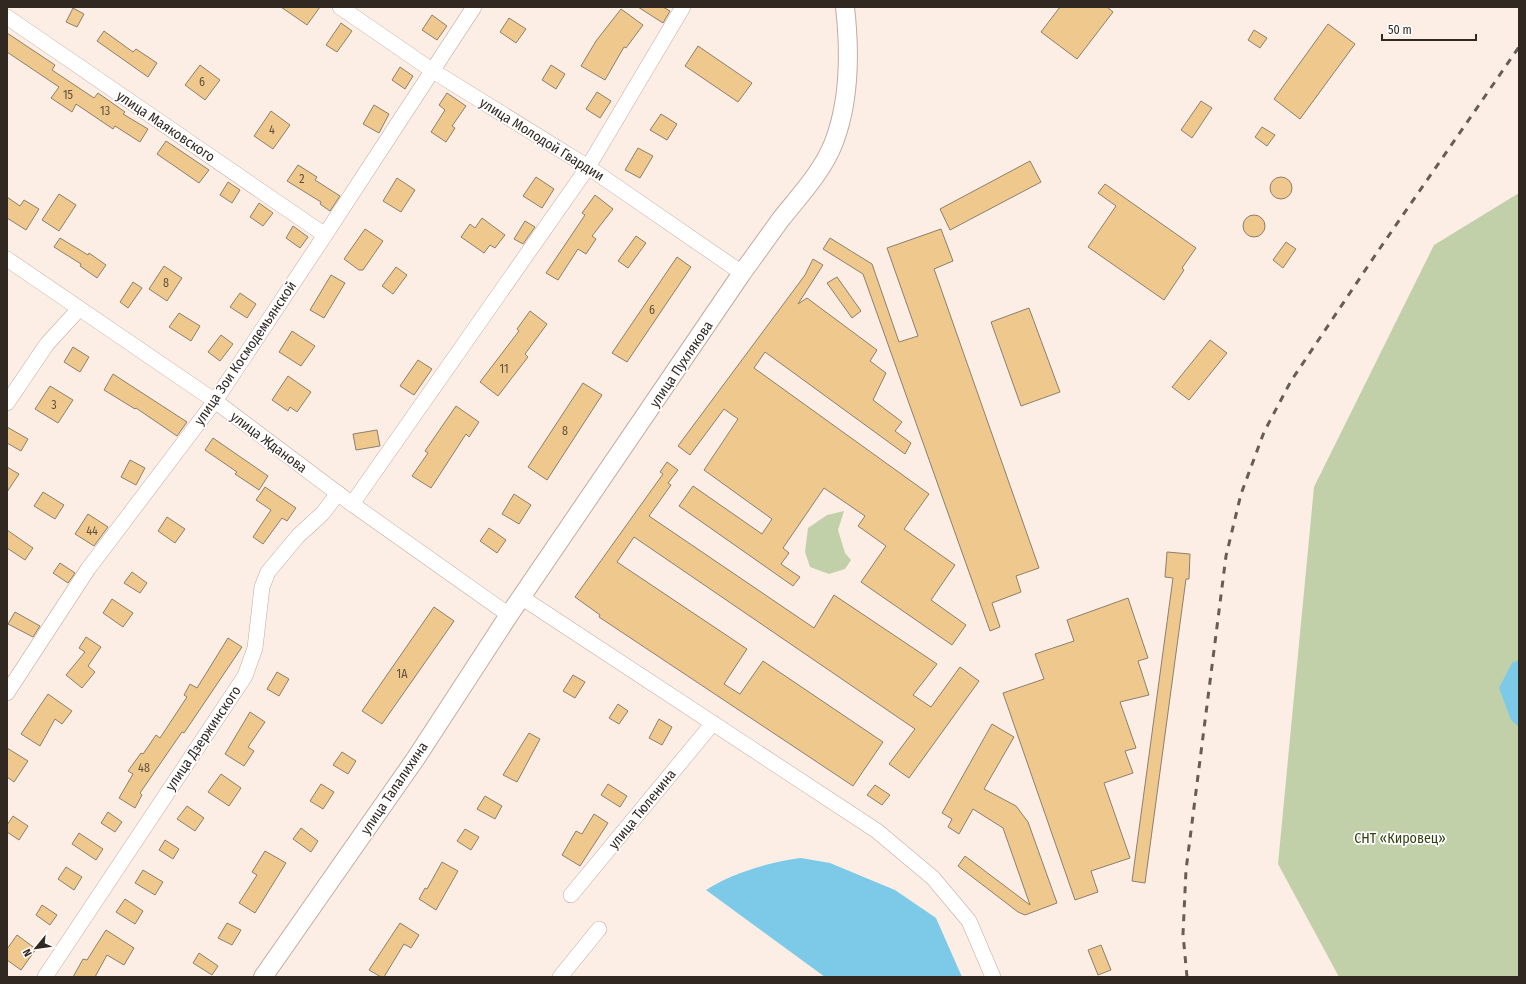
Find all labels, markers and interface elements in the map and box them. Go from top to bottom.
scale bar [1382,16,1476,42]
text: 50 m [1388,23,1412,37]
house number: 6 [199,75,205,89]
street label: улица Маяковского [113,87,218,166]
house number: 15 [63,88,74,102]
street label: улица Молодой Гвардии [476,94,607,185]
house number: 13 [100,104,110,118]
house number: 4 [269,123,275,137]
house number: 2 [299,172,305,186]
house number: 8 [163,276,169,290]
street label: улица Зои Космодемьянской [191,278,300,429]
house number: 6 [649,303,655,317]
street label: улица Пухлякова [646,318,717,411]
house number: 11 [499,362,509,376]
house number: 3 [51,398,57,412]
street label: улица Жданова [227,408,310,477]
house number: 8 [562,424,568,438]
house number: 44 [86,524,98,538]
house number: 1А [397,667,408,681]
street label: улица Дзержинского [162,683,245,794]
street label: улица Талалихина [357,739,432,838]
house number: 48 [138,761,150,775]
street label: улица Тюленина [605,766,680,853]
park label: СНТ «Кировец» [1354,830,1446,847]
north arrow [16,928,56,968]
text: N [20,947,35,959]

